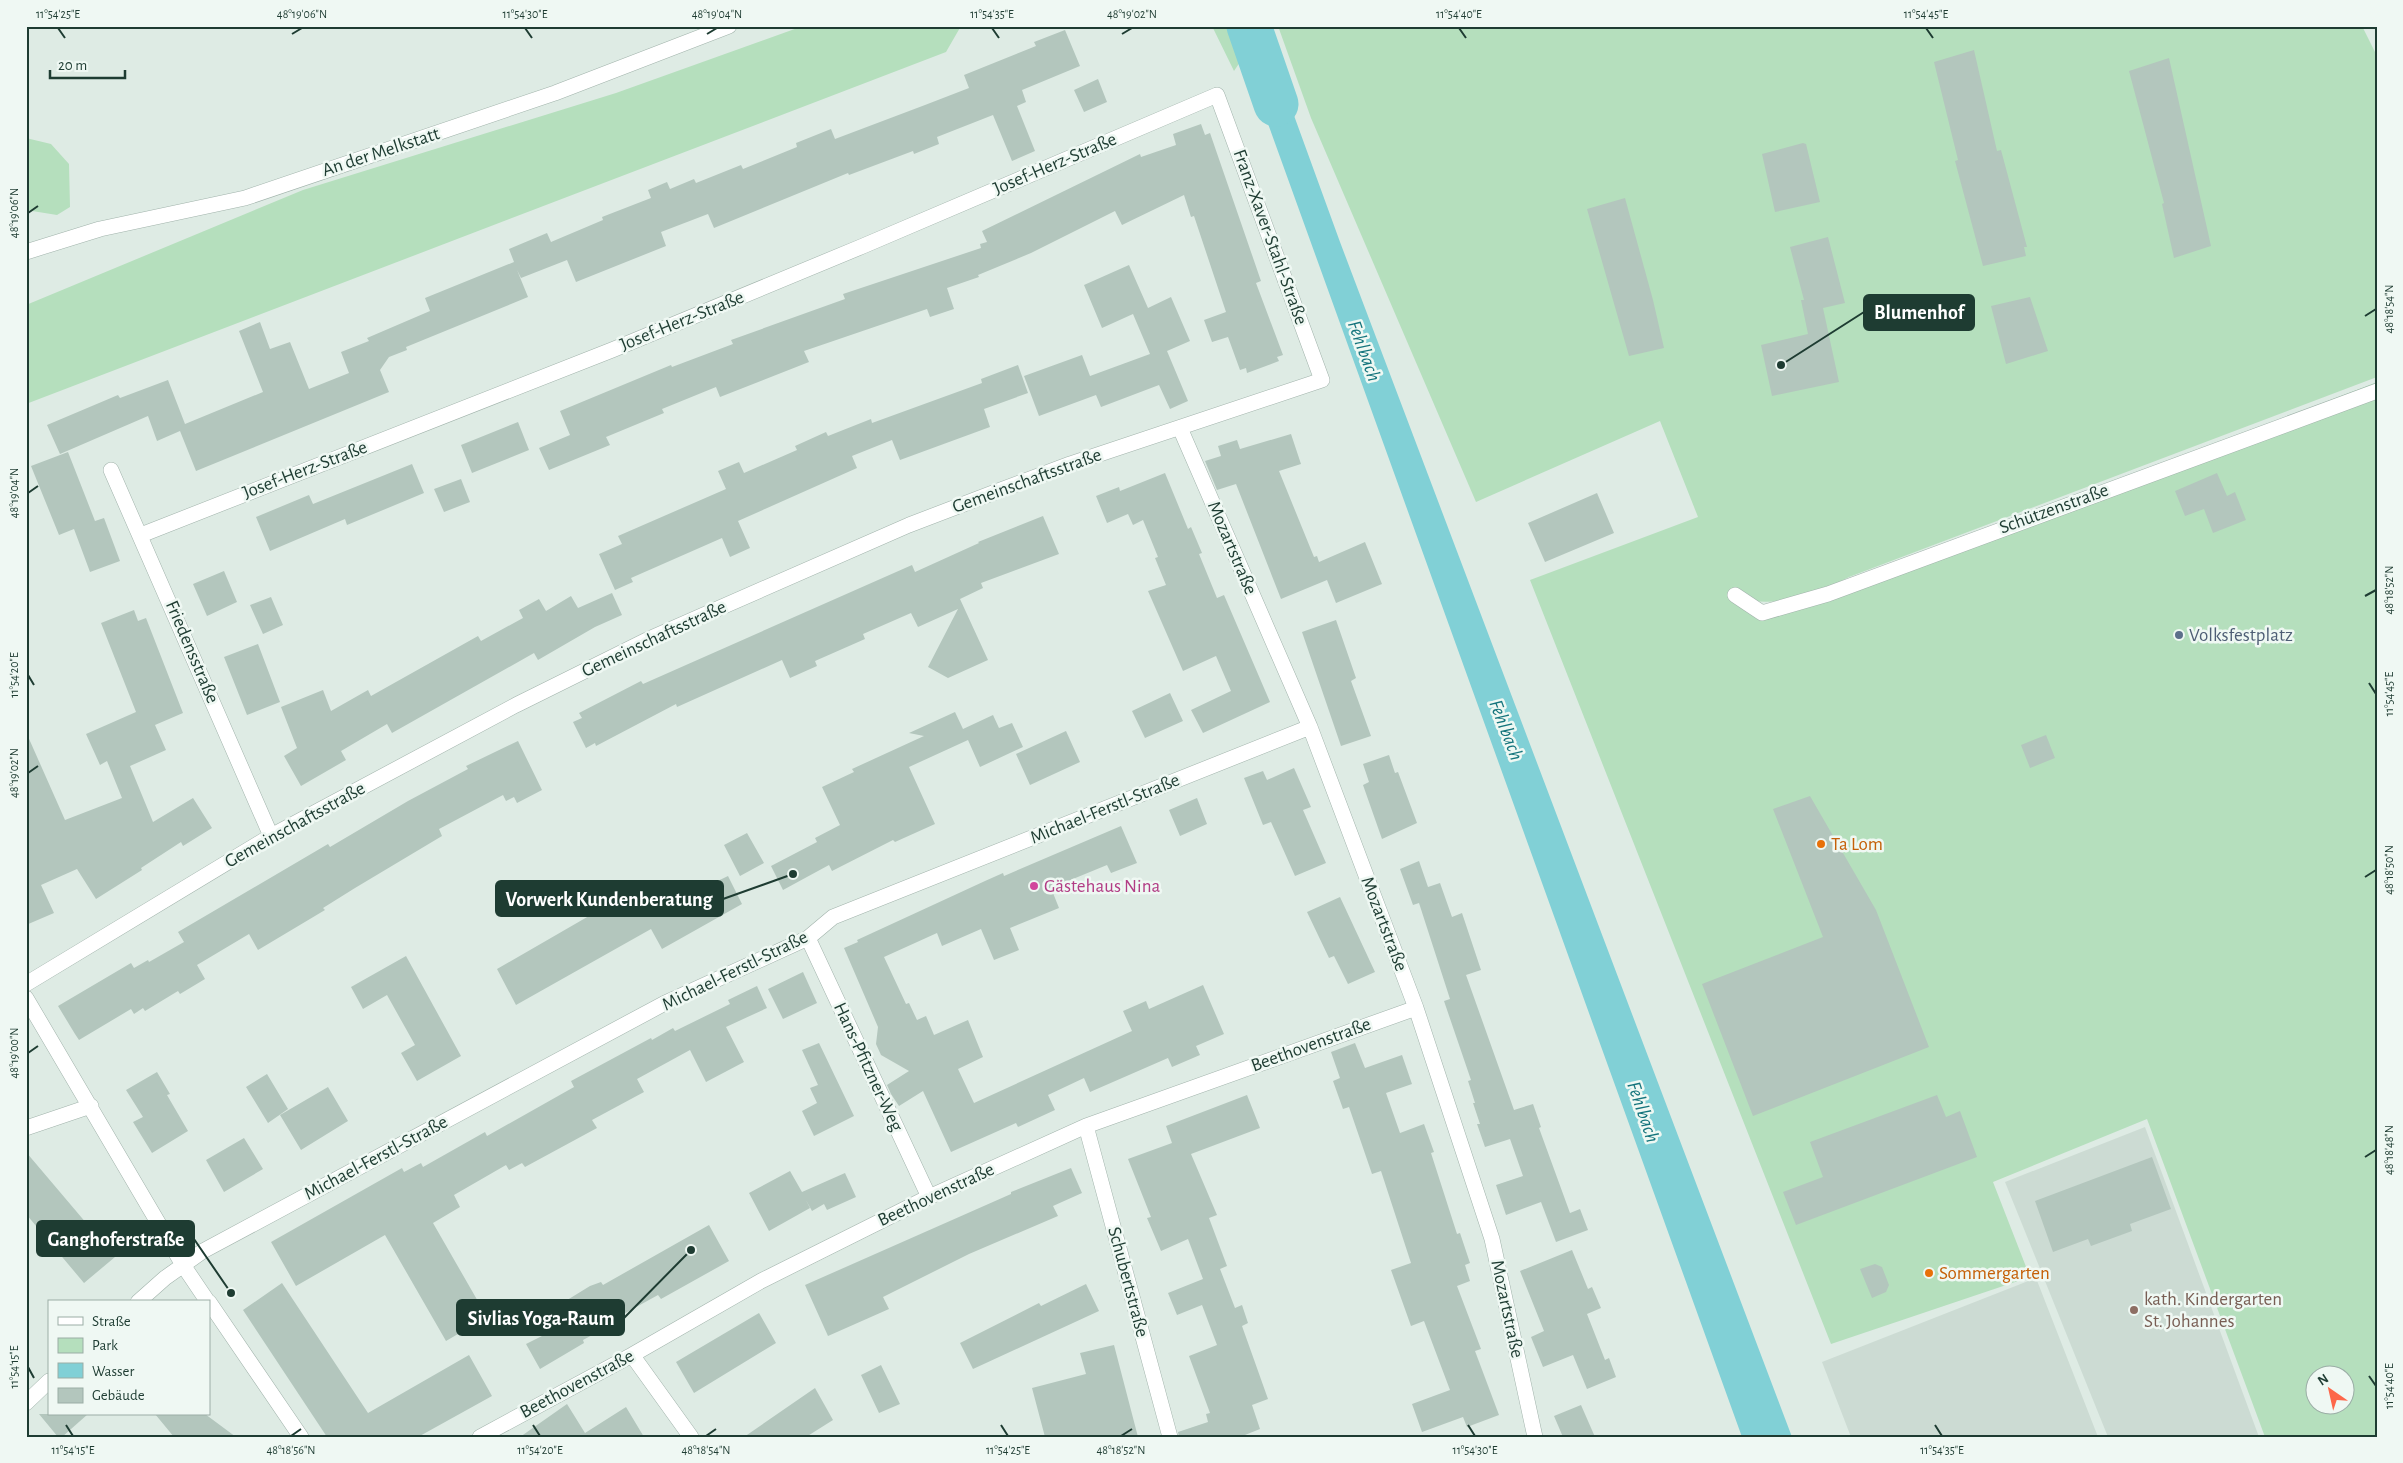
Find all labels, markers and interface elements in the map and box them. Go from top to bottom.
text: 11°54'25"E [36,8,80,20]
text: 48°19'06"N [277,8,327,20]
text: 11°54'30"E [503,8,548,20]
text: 48°19'04"N [692,8,742,20]
text: 11°54'35"E [970,8,1014,20]
text: 48°19'02"N [1107,8,1157,20]
text: 11°54'40"E [1436,8,1482,20]
text: 11°54'45"E [1904,8,1948,20]
scale bar [50,48,125,80]
text: 20 m [58,58,87,73]
street label: An der Melkstatt [320,124,442,180]
street label: Josef-Herz-Straße [991,129,1119,199]
street label: Franz-Xaver-Stahl-Straße [1229,147,1311,327]
text: 48°19'06"N [8,188,20,238]
text: 48°18'54"N [2383,284,2395,334]
street label: Josef-Herz-Straße [617,287,747,355]
callout: Blumenhof [1864,295,1974,330]
text: Blumenhof [1874,303,1965,323]
water label: Fehlbach [1344,318,1384,384]
street label: Josef-Herz-Straße [240,438,370,502]
street label: Gemeinschaftsstraße [950,445,1104,517]
text: 48°19'04"N [8,468,20,518]
street label: Schützenstraße [1997,480,2111,538]
street label: Mozartstraße [1204,499,1260,597]
text: 48°18'52"N [2383,566,2395,614]
street label: Gemeinschaftsstraße [579,597,729,681]
street label: Friedensstraße [162,598,222,706]
place label: Volksfestplatz [2189,626,2293,645]
marker: Volksfestplatz [2173,629,2185,641]
text: 11°54'20"E [8,652,20,698]
text: 11°54'45"E [2383,672,2395,716]
water label: Fehlbach [1485,697,1527,763]
text: 48°19'02"N [8,748,20,798]
street label: Michael-Ferstl-Straße [1028,770,1182,848]
street label: Gemeinschaftsstraße [222,779,368,871]
place label: Ta Lom [1831,835,1883,854]
marker: Ta Lom [1815,838,1827,850]
text: 48°18'50"N [2383,845,2395,895]
street label: Mozartstraße [1357,874,1411,974]
place label: Gästehaus Nina [1044,877,1160,896]
marker: Gästehaus Nina [1028,880,1040,892]
callout: Vorwerk Kundenberatung [496,881,723,916]
text: Vorwerk Kundenberatung [505,890,714,910]
street label: Michael-Ferstl-Straße [659,928,811,1014]
street label: Hans-Pfitzner-Weg [830,1000,906,1135]
street label: Beethovenstraße [1249,1015,1373,1075]
text: 48°19'00"N [8,1028,20,1078]
water label: Fehlbach [1623,1079,1663,1145]
street label: Michael-Ferstl-Straße [301,1112,451,1204]
text: 48°18'48"N [2383,1125,2395,1175]
street label: Beethovenstraße [875,1160,997,1230]
callout: Ganghoferstraße [37,1221,194,1256]
street label: Schubertstraße [1104,1225,1152,1339]
text: Ganghoferstraße [48,1230,184,1250]
street label: Mozartstraße [1487,1258,1527,1360]
place label: Sommergarten [1939,1264,2050,1283]
marker: Sommergarten [1923,1267,1935,1279]
place label: kath. Kindergarten St. Johannes [2144,1290,2282,1331]
legend [48,1300,210,1416]
callout: Sivlias Yoga-Raum [457,1300,624,1335]
marker: kath. Kindergarten St. Johannes [2128,1304,2140,1316]
text: Sivlias Yoga-Raum [467,1309,615,1329]
text: Straße [92,1314,131,1329]
text: Park [92,1338,118,1353]
text: 11°54'15"E [8,1345,20,1388]
street label: Beethovenstraße [517,1346,637,1422]
text: 11°54'40"E [2383,1363,2395,1409]
text: Wasser [92,1364,135,1379]
north arrow [2306,1366,2356,1416]
text: N [2315,1372,2331,1389]
text: Gebäude [92,1388,145,1403]
text: 11°54'15"E [52,1444,95,1456]
text: 48°18'56"N [267,1444,316,1456]
text: 11°54'20"E [517,1444,563,1456]
text: 48°18'54"N [681,1444,731,1456]
text: 11°54'25"E [986,1444,1030,1456]
text: 48°18'52"N [1097,1444,1145,1456]
text: 11°54'30"E [1453,1444,1498,1456]
text: 11°54'35"E [1920,1444,1964,1456]

